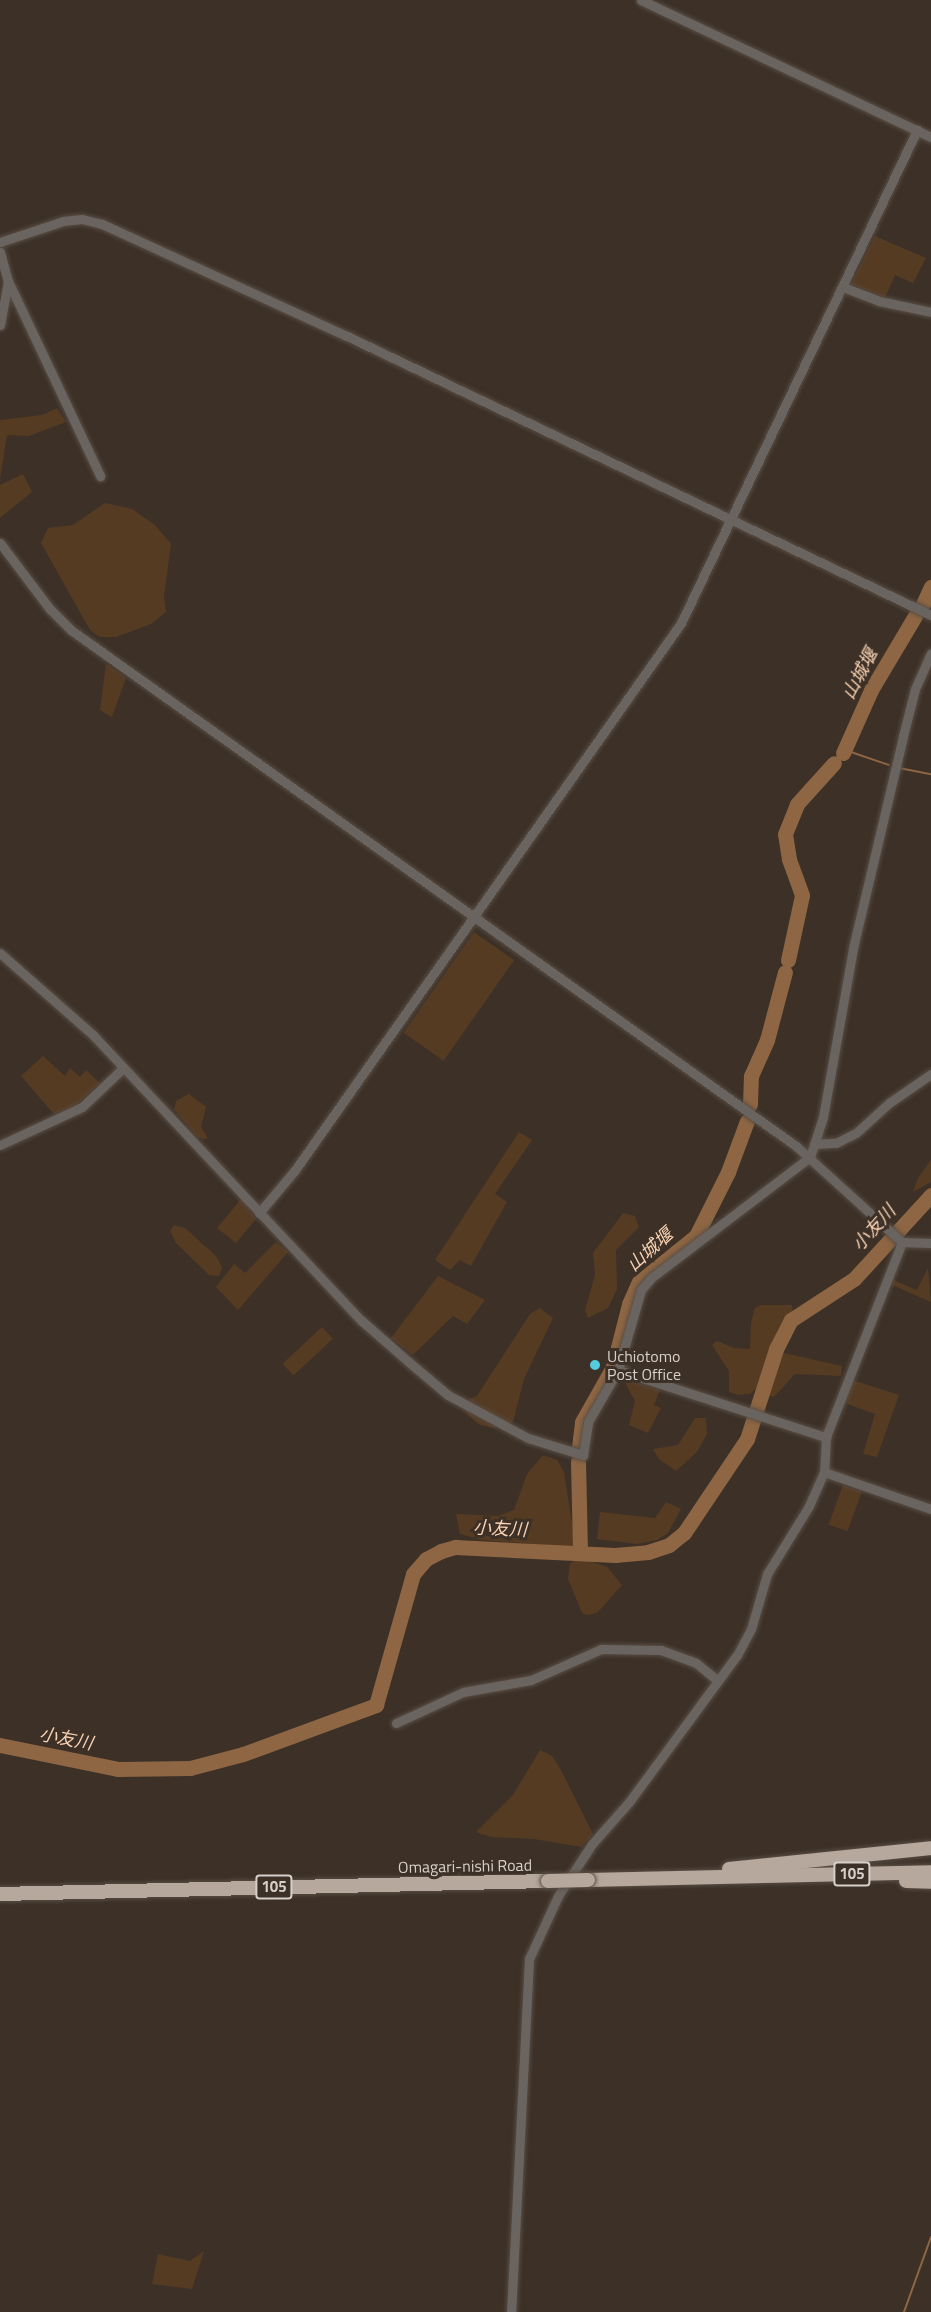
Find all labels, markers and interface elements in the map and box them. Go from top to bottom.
water label: 山城堰 [838,645,882,703]
water label: 小友川 [848,1201,900,1255]
water label: 山城堰 [623,1224,677,1276]
place label: Uchiotomo Post Office [607,1346,681,1384]
marker: Uchiotomo Post Office [588,1358,602,1372]
water label: 小友川 [472,1517,528,1541]
water label: 小友川 [37,1723,95,1755]
street label: Omagari-nishi Road [398,1855,532,1877]
road number: 105 [832,1862,872,1886]
road number: 105 [254,1875,294,1899]

